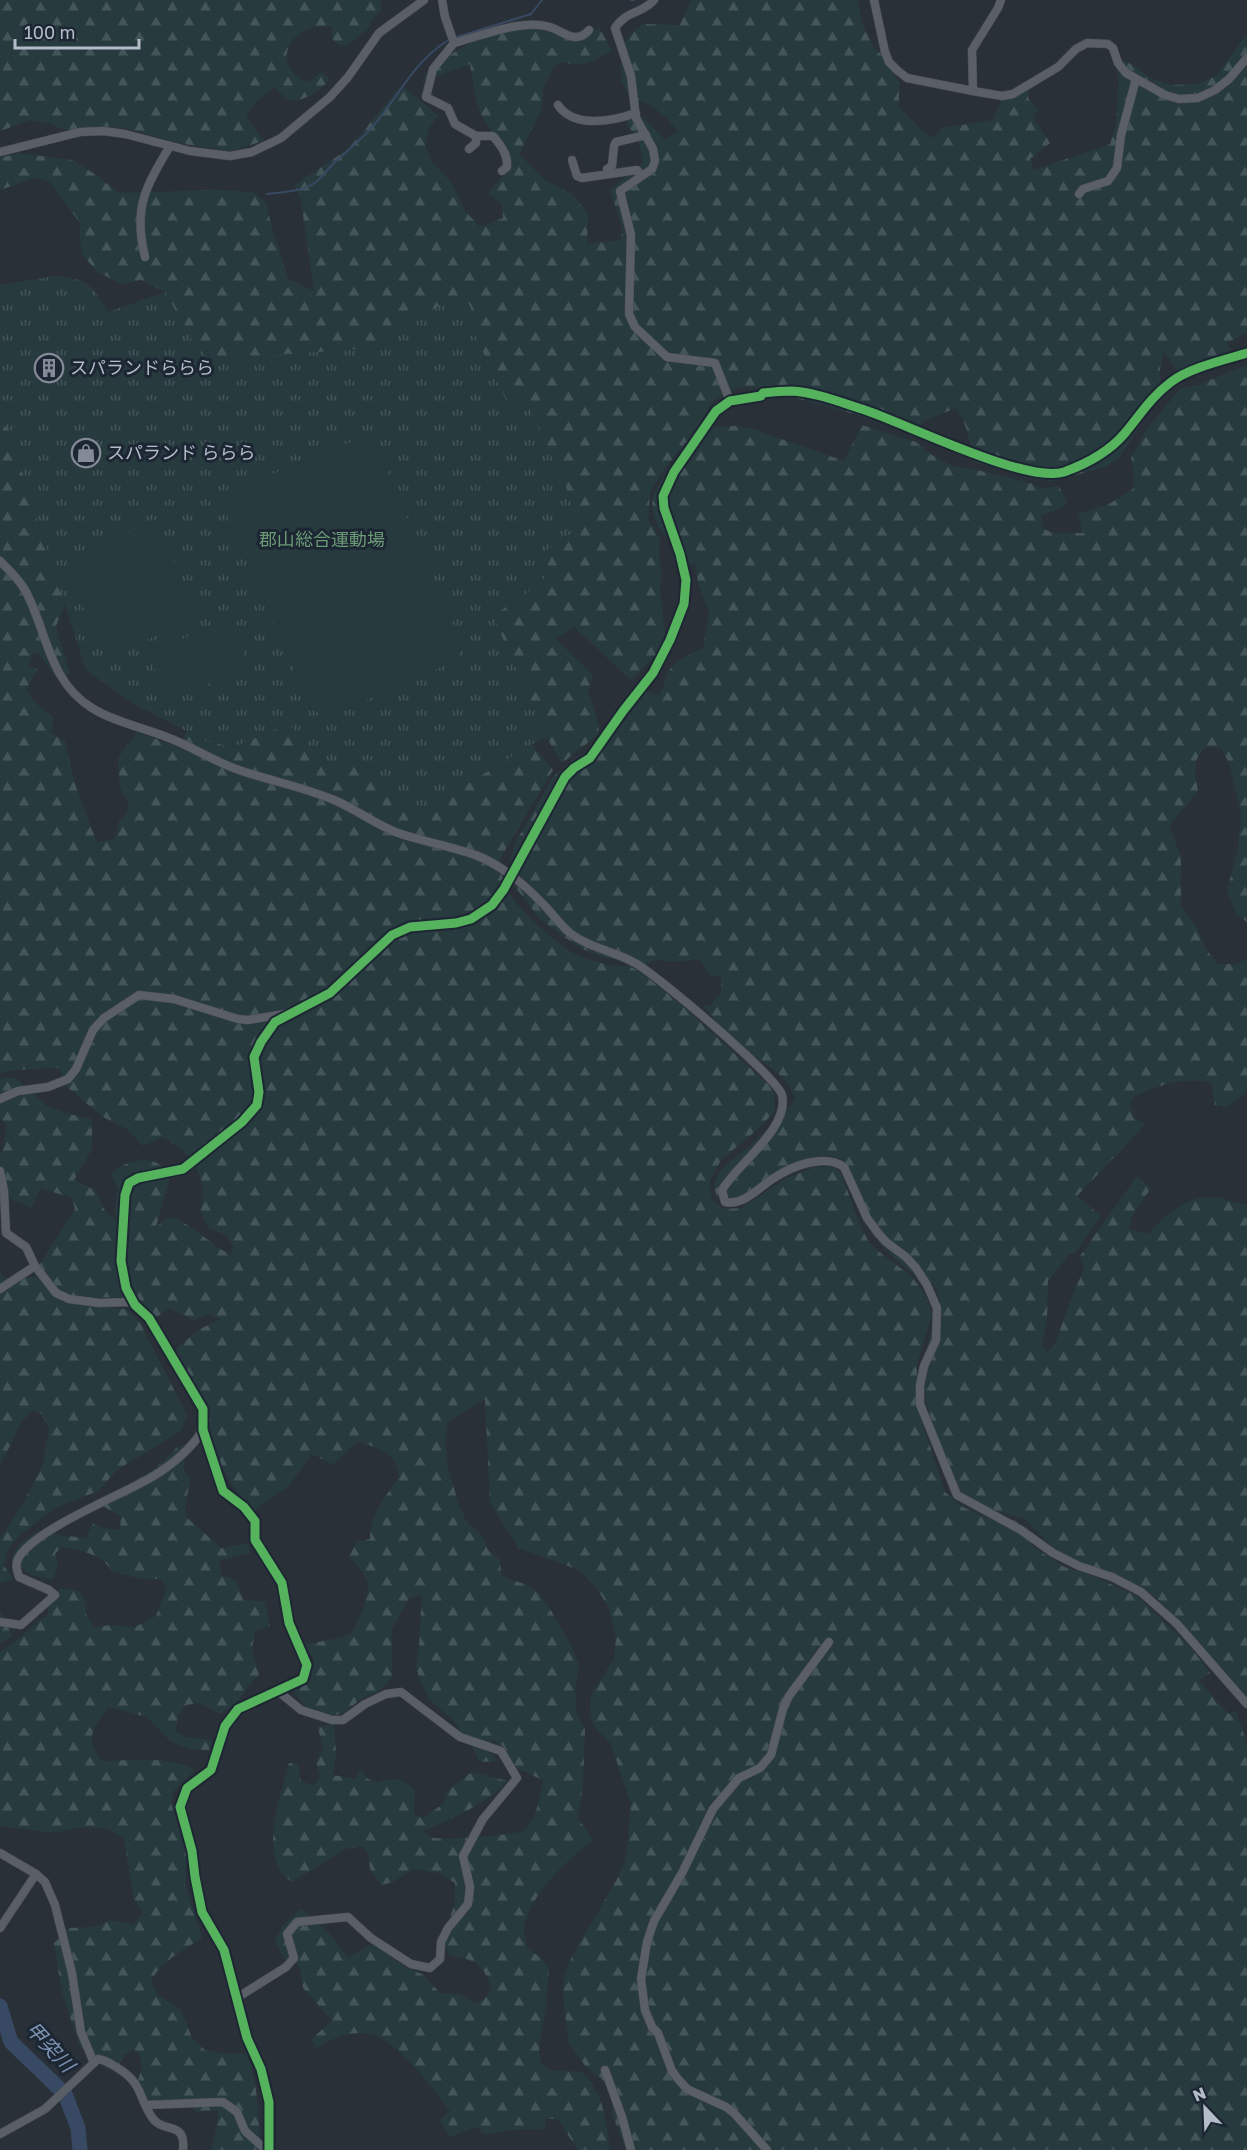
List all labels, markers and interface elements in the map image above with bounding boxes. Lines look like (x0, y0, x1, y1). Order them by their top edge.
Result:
scale bar (15, 12, 140, 50)
text: 100 m (24, 21, 75, 43)
building icon: スパランドららら (33, 352, 65, 384)
place label: スパランドららら (70, 356, 214, 378)
shop icon: スパランド ららら (70, 437, 102, 469)
place label: スパランド ららら (107, 441, 256, 463)
park label: 郡山総合運動場 (259, 528, 385, 550)
water label: 甲突川 (21, 2016, 81, 2078)
north arrow (1175, 2078, 1235, 2138)
text: N (1190, 2083, 1209, 2106)

